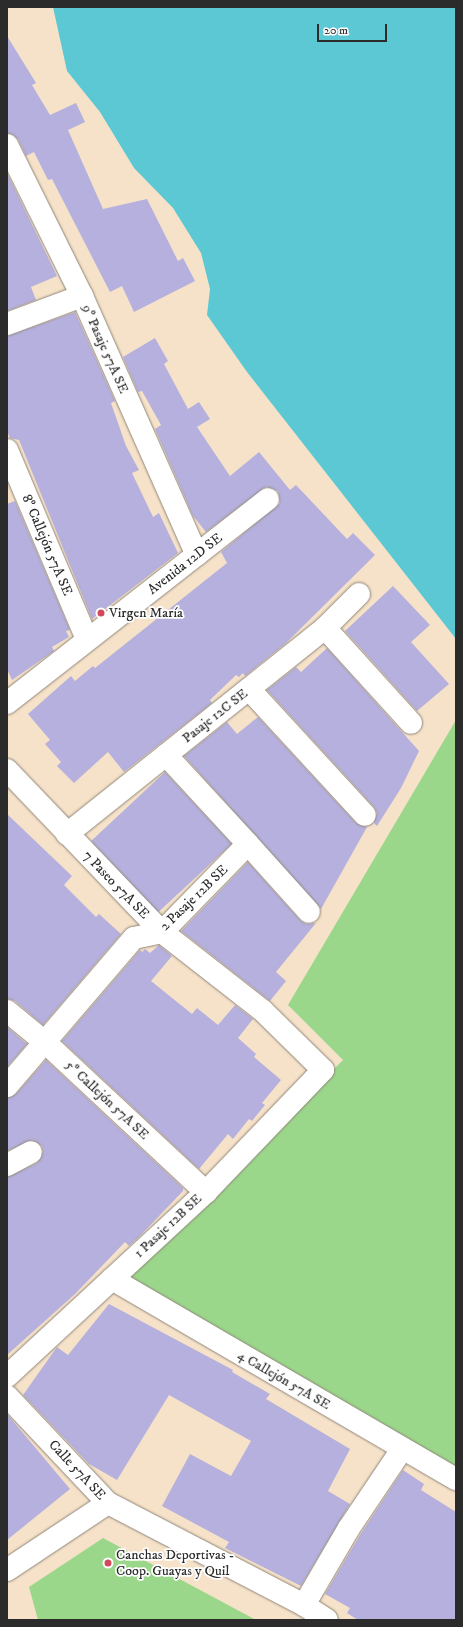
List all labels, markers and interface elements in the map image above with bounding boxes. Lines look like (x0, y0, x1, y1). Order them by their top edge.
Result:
scale bar (319, 16, 389, 42)
text: 20 m (324, 23, 348, 38)
street label: 9º Pasaje 57A SE (78, 302, 132, 396)
street label: 8º Callejón 57A SE (18, 492, 76, 598)
street label: Avenida 12D SE (144, 530, 226, 598)
place label: Virgen María (109, 605, 183, 621)
marker: Virgen María (96, 608, 106, 618)
street label: Pasaje 12C SE (179, 685, 251, 747)
street label: 7 Paseo 57A SE (79, 847, 153, 923)
street label: 2 Pasaje 12B SE (157, 861, 231, 935)
street label: 5º Callejón 57A SE (62, 1057, 152, 1143)
street label: 1 Pasaje 12B SE (131, 1190, 205, 1262)
street label: 4 Callejón 57A SE (235, 1347, 333, 1413)
street label: Calle 57A SE (45, 1437, 109, 1503)
place label: Canchas Deportivas - Coop. Guayas y Quil (116, 1547, 234, 1580)
marker: Canchas Deportivas - Coop. Guayas y Quil (103, 1558, 113, 1568)

